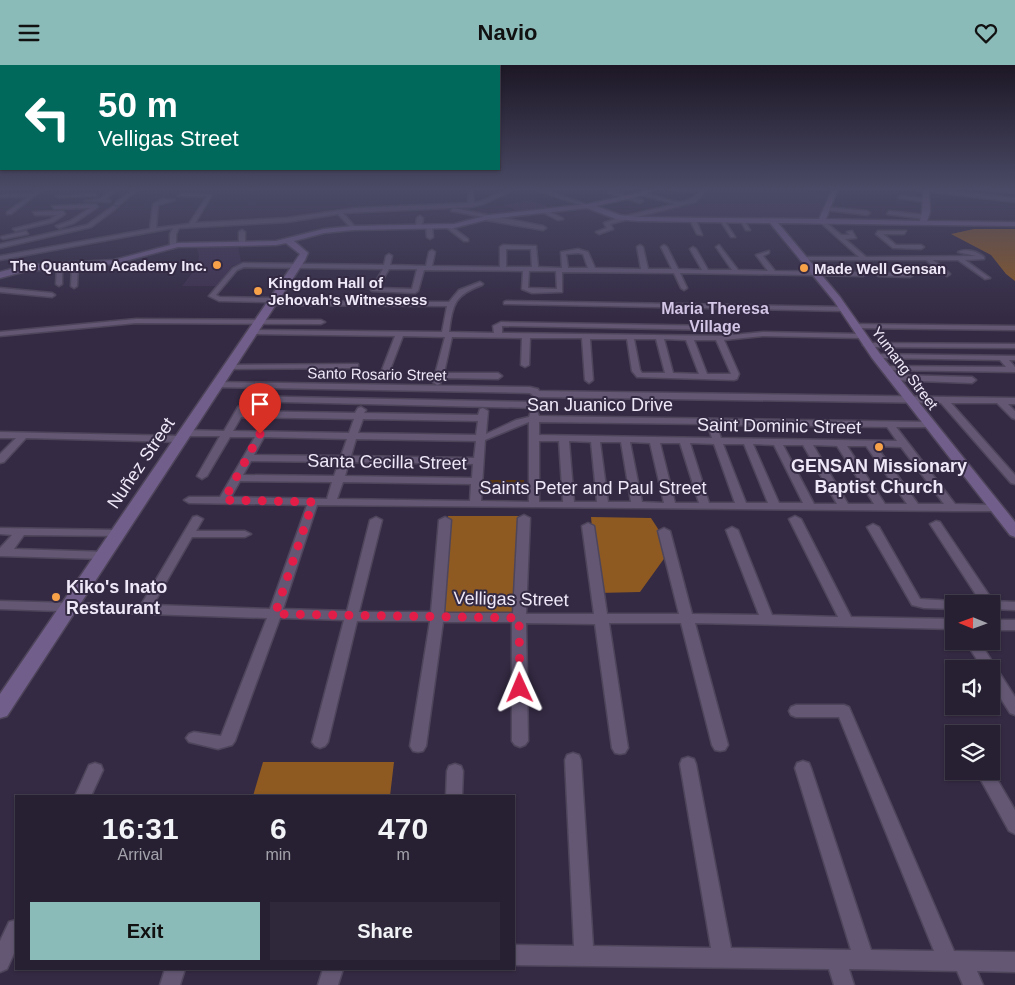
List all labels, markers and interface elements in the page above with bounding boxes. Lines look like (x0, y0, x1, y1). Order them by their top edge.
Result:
icon: menu (15, 19, 43, 47)
icon: heart (972, 19, 1000, 47)
text: Navio (478, 20, 537, 45)
icon: left (15, 85, 80, 150)
text: 50 m (98, 85, 178, 124)
text: Velligas Street (98, 126, 239, 151)
place label: The Quantum Academy Inc. (10, 257, 207, 274)
marker: The Quantum Academy Inc. (211, 259, 223, 271)
place label: Made Well Gensan (814, 260, 946, 277)
marker: Made Well Gensan (798, 262, 810, 274)
place label: Kingdom Hall of Jehovah's Witnessess (268, 274, 427, 308)
marker: Kingdom Hall of Jehovah's Witnessess (252, 285, 264, 297)
district label: Maria Theresa Village (661, 300, 769, 335)
street label: Yumang Street (868, 323, 942, 413)
street label: Santo Rosario Street (307, 364, 448, 384)
pin (239, 383, 281, 434)
icon: arrive (246, 390, 274, 418)
street label: San Juanico Drive (527, 395, 673, 415)
street label: Nuñez Street (103, 414, 179, 512)
street label: Saint Dominic Street (697, 415, 861, 437)
marker: GENSAN Missionary Baptist Church (873, 441, 885, 453)
street label: Santa Cecilla Street (307, 451, 467, 473)
place label: GENSAN Missionary Baptist Church (791, 456, 967, 497)
street label: Saints Peter and Paul Street (479, 478, 707, 498)
place label: Kiko's Inato Restaurant (66, 577, 167, 618)
street label: Velligas Street (453, 588, 569, 610)
marker: Kiko's Inato Restaurant (50, 591, 62, 603)
north arrow (945, 595, 1000, 650)
map controls (945, 595, 1000, 780)
button: sound (945, 660, 1000, 715)
position arrow (493, 661, 545, 713)
button: layers (945, 725, 1000, 780)
text: 16:31 (102, 812, 179, 845)
text: 6 (270, 812, 287, 845)
text: 470 (378, 812, 428, 845)
text: Arrival (118, 846, 163, 863)
text: min (265, 846, 291, 863)
text: m (396, 846, 410, 863)
button: Exit (30, 902, 260, 960)
button: Share (270, 902, 500, 960)

